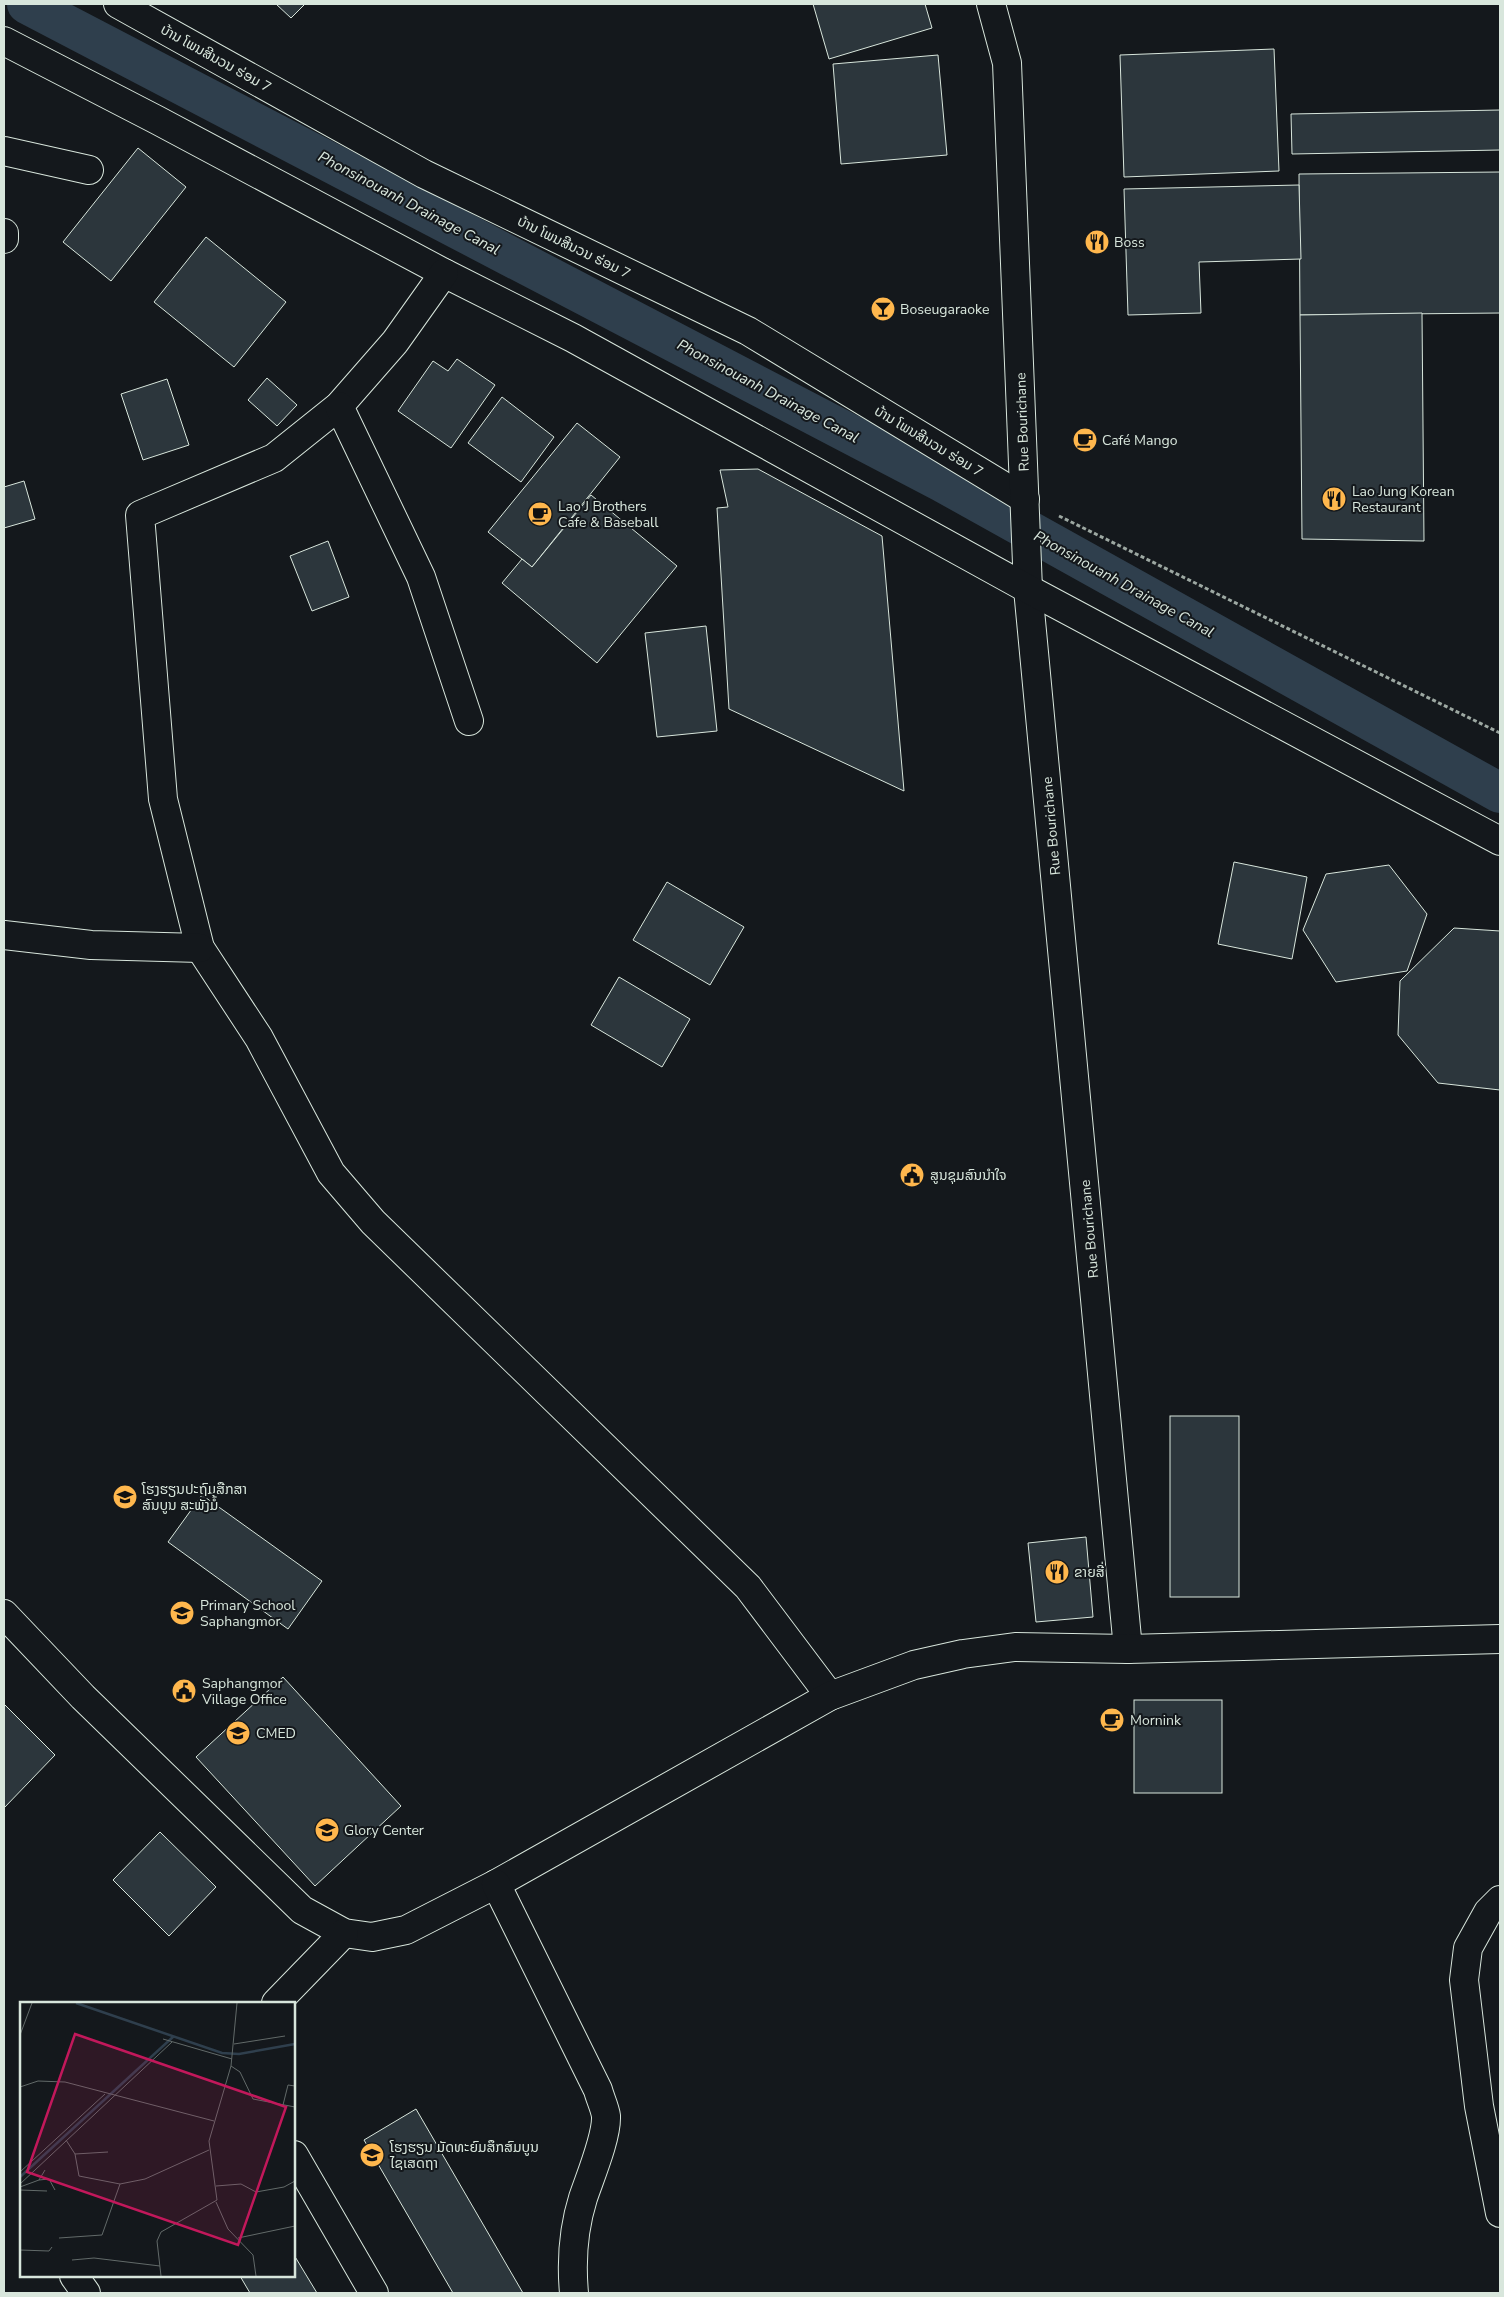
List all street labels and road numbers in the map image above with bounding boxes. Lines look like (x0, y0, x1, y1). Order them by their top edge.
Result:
street label: ບ້ານ ໂພນສີນວນ ຮ່ອມ 7 (157, 20, 275, 97)
street label: ບ້ານ ໂພນສີນວນ ຮ່ອມ 7 (514, 212, 634, 283)
street label: Rue Bourichane (1011, 372, 1034, 472)
street label: ບ້ານ ໂພນສີນວນ ຮ່ອມ 7 (871, 401, 987, 481)
street label: Rue Bourichane (1038, 776, 1065, 876)
street label: Rue Bourichane (1076, 1179, 1103, 1279)

